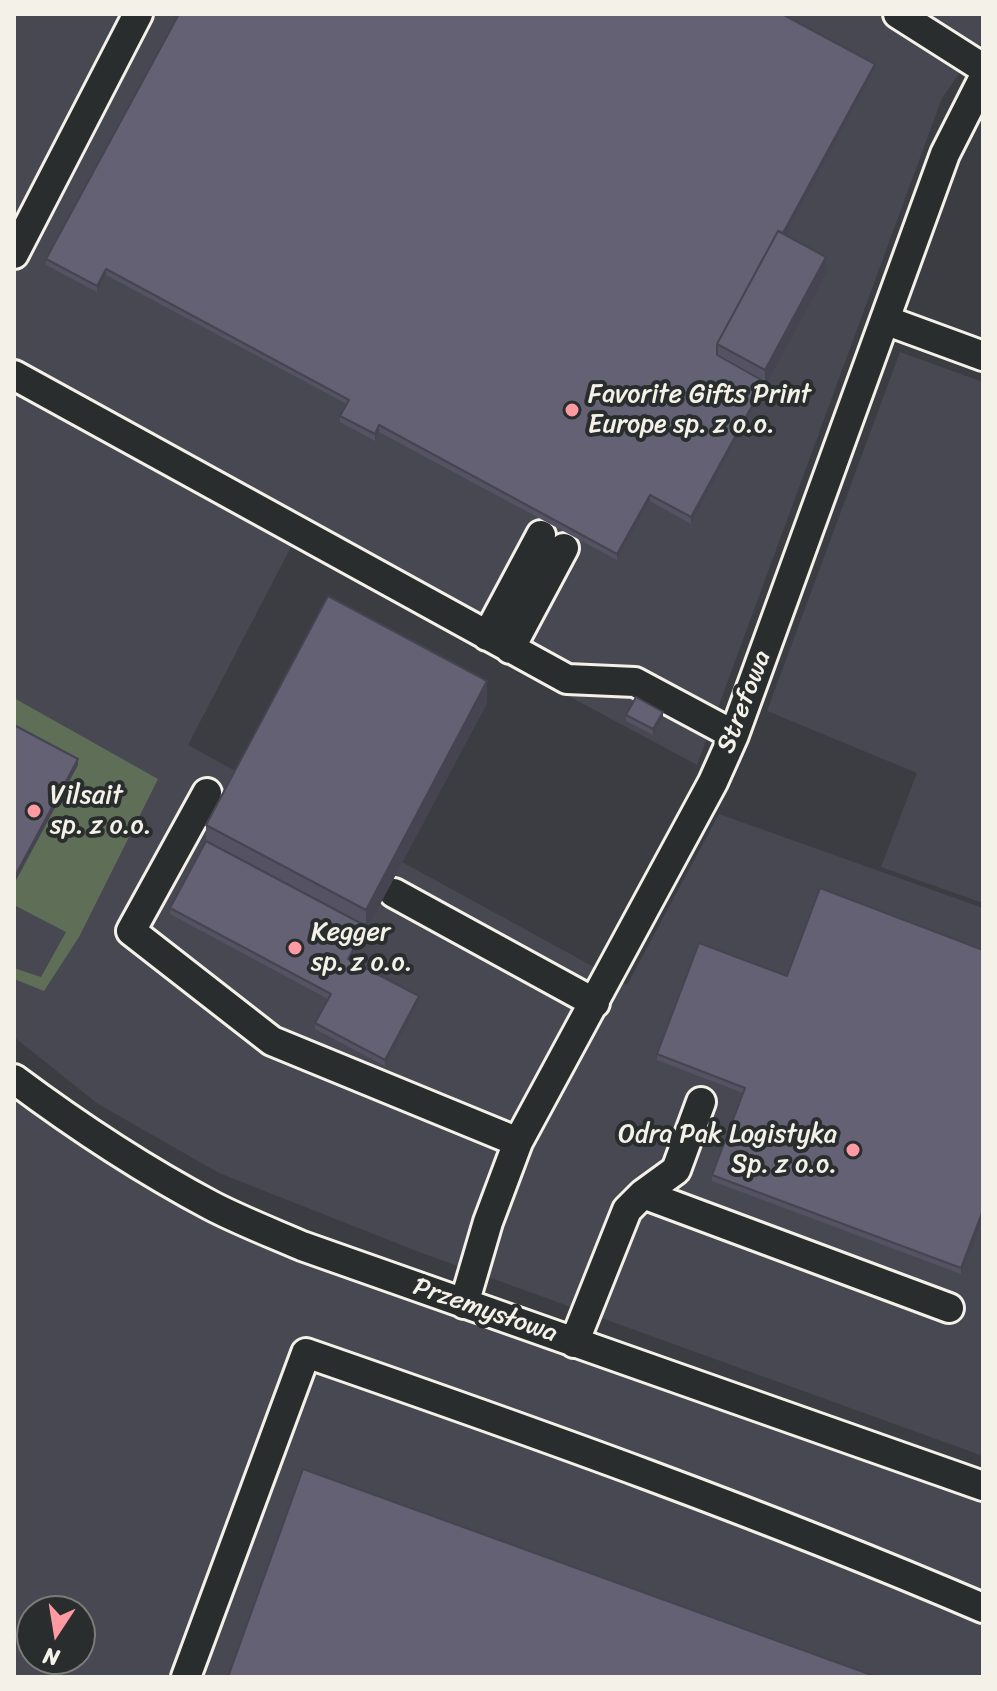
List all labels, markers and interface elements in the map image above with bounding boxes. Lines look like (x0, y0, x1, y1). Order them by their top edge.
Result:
place label: Favorite Gifts Print Europe sp. z o.o. (588, 379, 811, 440)
marker: Favorite Gifts Print Europe sp. z o.o. (563, 401, 581, 419)
street label: Strefowa (711, 646, 779, 758)
place label: Vilsait sp. z o.o. (50, 780, 152, 842)
marker: Vilsait sp. z o.o. (25, 802, 43, 820)
place label: Kegger sp. z o.o. (311, 917, 413, 978)
marker: Kegger sp. z o.o. (286, 939, 304, 957)
place label: Odra Pak Logistyka Sp. z o.o. (618, 1119, 837, 1180)
marker: Odra Pak Logistyka Sp. z o.o. (844, 1141, 862, 1159)
street label: Przemysłowa (409, 1272, 561, 1350)
north arrow (16, 1595, 96, 1675)
text: N (40, 1636, 63, 1678)

